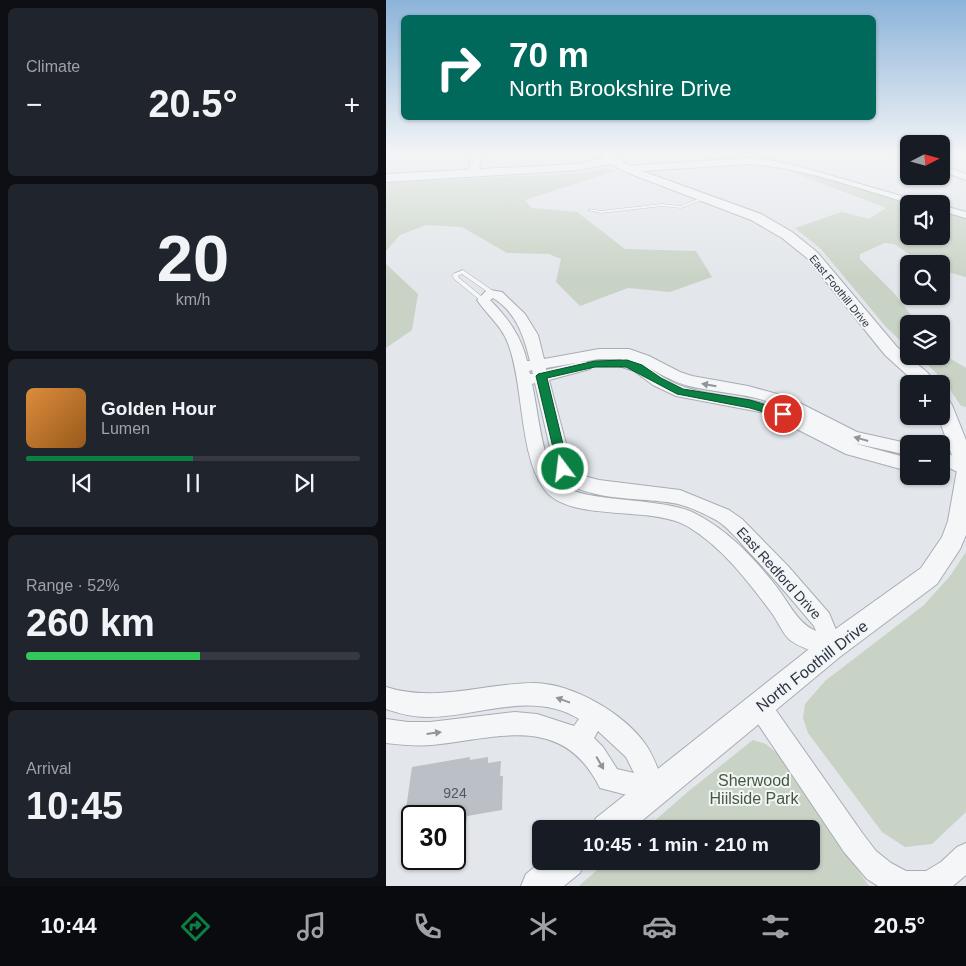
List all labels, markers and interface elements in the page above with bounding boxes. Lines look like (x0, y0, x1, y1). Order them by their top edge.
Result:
icon: right (426, 35, 491, 100)
text: 70 m (509, 35, 589, 74)
text: Climate (26, 58, 80, 75)
text: North Brookshire Drive (509, 76, 732, 101)
text: 20.5° (148, 83, 238, 125)
text: − (26, 89, 42, 120)
text: + (344, 89, 360, 120)
north arrow (900, 135, 950, 185)
map controls (900, 135, 950, 485)
button: sound (900, 195, 950, 245)
text: 20 (157, 222, 229, 295)
street label: East Foothill Drive (807, 253, 873, 329)
button: search (900, 255, 950, 305)
text: km/h (176, 291, 210, 308)
button: layers (900, 315, 950, 365)
button: + (900, 375, 950, 425)
one-way arrow (701, 381, 717, 389)
pin (762, 393, 804, 435)
text: Golden Hour (101, 398, 216, 419)
icon: arrive (769, 400, 797, 428)
text: Lumen (101, 420, 150, 437)
one-way arrow (853, 434, 868, 442)
button: − (900, 435, 950, 485)
position arrow (536, 442, 588, 494)
icon: previous (68, 469, 96, 497)
icon: pause (179, 469, 207, 497)
icon: next (290, 469, 318, 497)
street label: East Redford Drive (733, 524, 825, 622)
text: Range · 52% (26, 577, 119, 594)
text: 260 km (26, 602, 155, 644)
street label: North Foothill Drive (753, 617, 871, 715)
one-way arrow (555, 696, 570, 704)
one-way arrow (427, 729, 443, 737)
one-way arrow (596, 756, 605, 769)
text: Arrival (26, 760, 71, 777)
park label: Sherwood Hiilside Park (710, 772, 799, 807)
text: 10:45 (26, 785, 123, 827)
house number: 924 (443, 785, 467, 801)
speed limit sign: 30 (401, 805, 466, 870)
text: 10:45 · 1 min · 210 m (583, 834, 769, 855)
icon: directions (178, 909, 213, 944)
icon: music (294, 909, 329, 944)
icon: phone (410, 909, 445, 944)
icon: climate (526, 909, 561, 944)
icon: car (642, 909, 677, 944)
icon: filters (758, 909, 793, 944)
text: 10:44 (41, 913, 97, 938)
text: 20.5° (874, 913, 925, 938)

